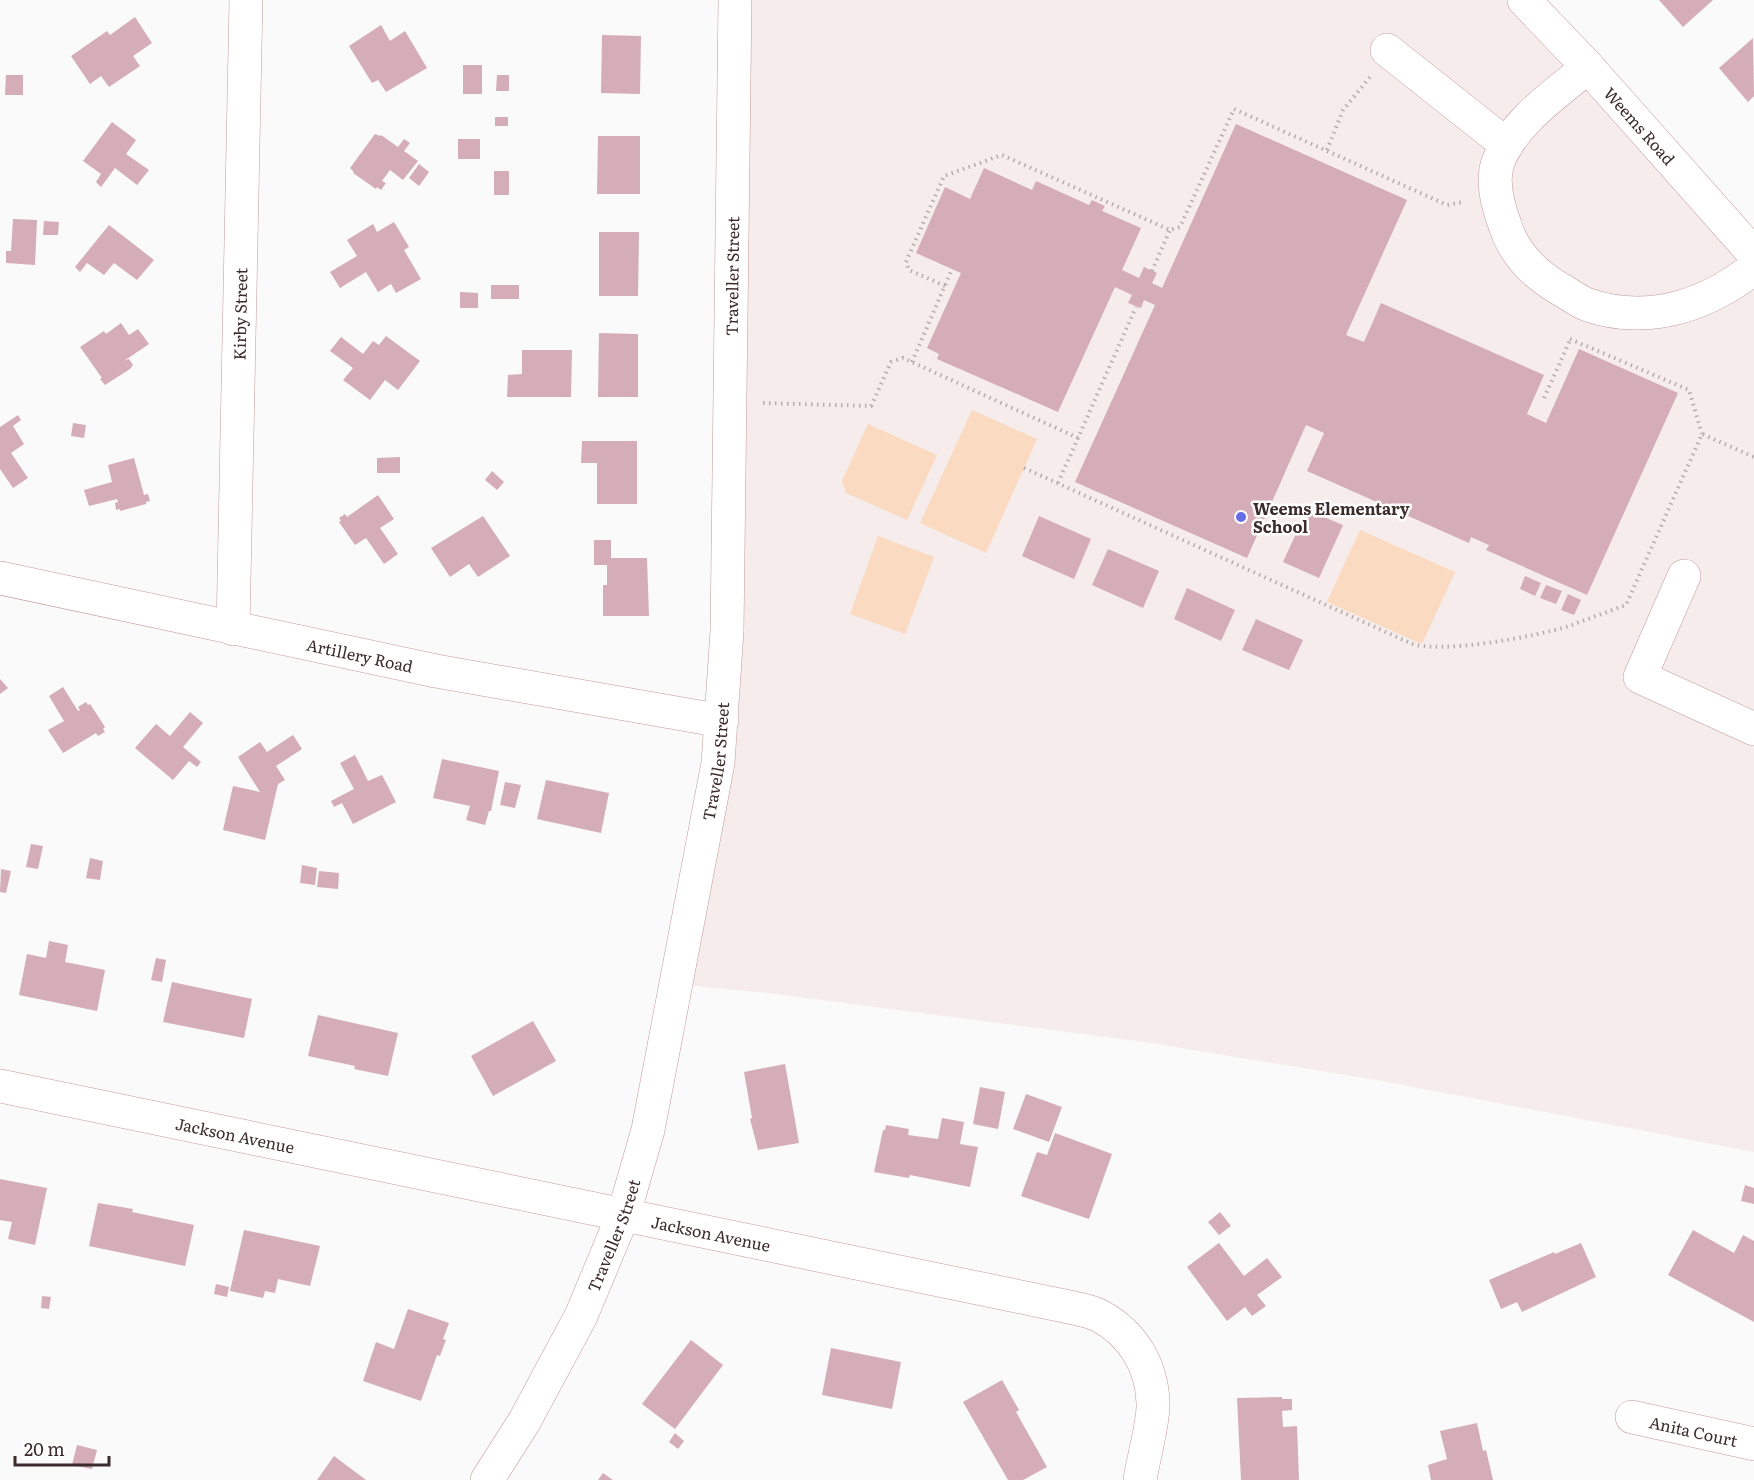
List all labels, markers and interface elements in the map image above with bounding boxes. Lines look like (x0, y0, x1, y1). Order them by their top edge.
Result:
street label: Weems Road (1599, 81, 1681, 170)
street label: Traveller Street (719, 216, 744, 336)
street label: Kirby Street (227, 267, 252, 361)
place label: Weems Elementary School (1253, 496, 1410, 538)
marker: Weems Elementary School (1234, 510, 1248, 524)
street label: Artillery Road (304, 632, 416, 678)
street label: Traveller Street (695, 701, 734, 823)
street label: Jackson Avenue (173, 1111, 297, 1159)
street label: Traveller Street (580, 1176, 645, 1296)
street label: Jackson Avenue (649, 1209, 773, 1257)
street label: Anita Court (1647, 1409, 1740, 1452)
scale bar (15, 1429, 110, 1467)
text: 20 m (24, 1435, 65, 1462)

